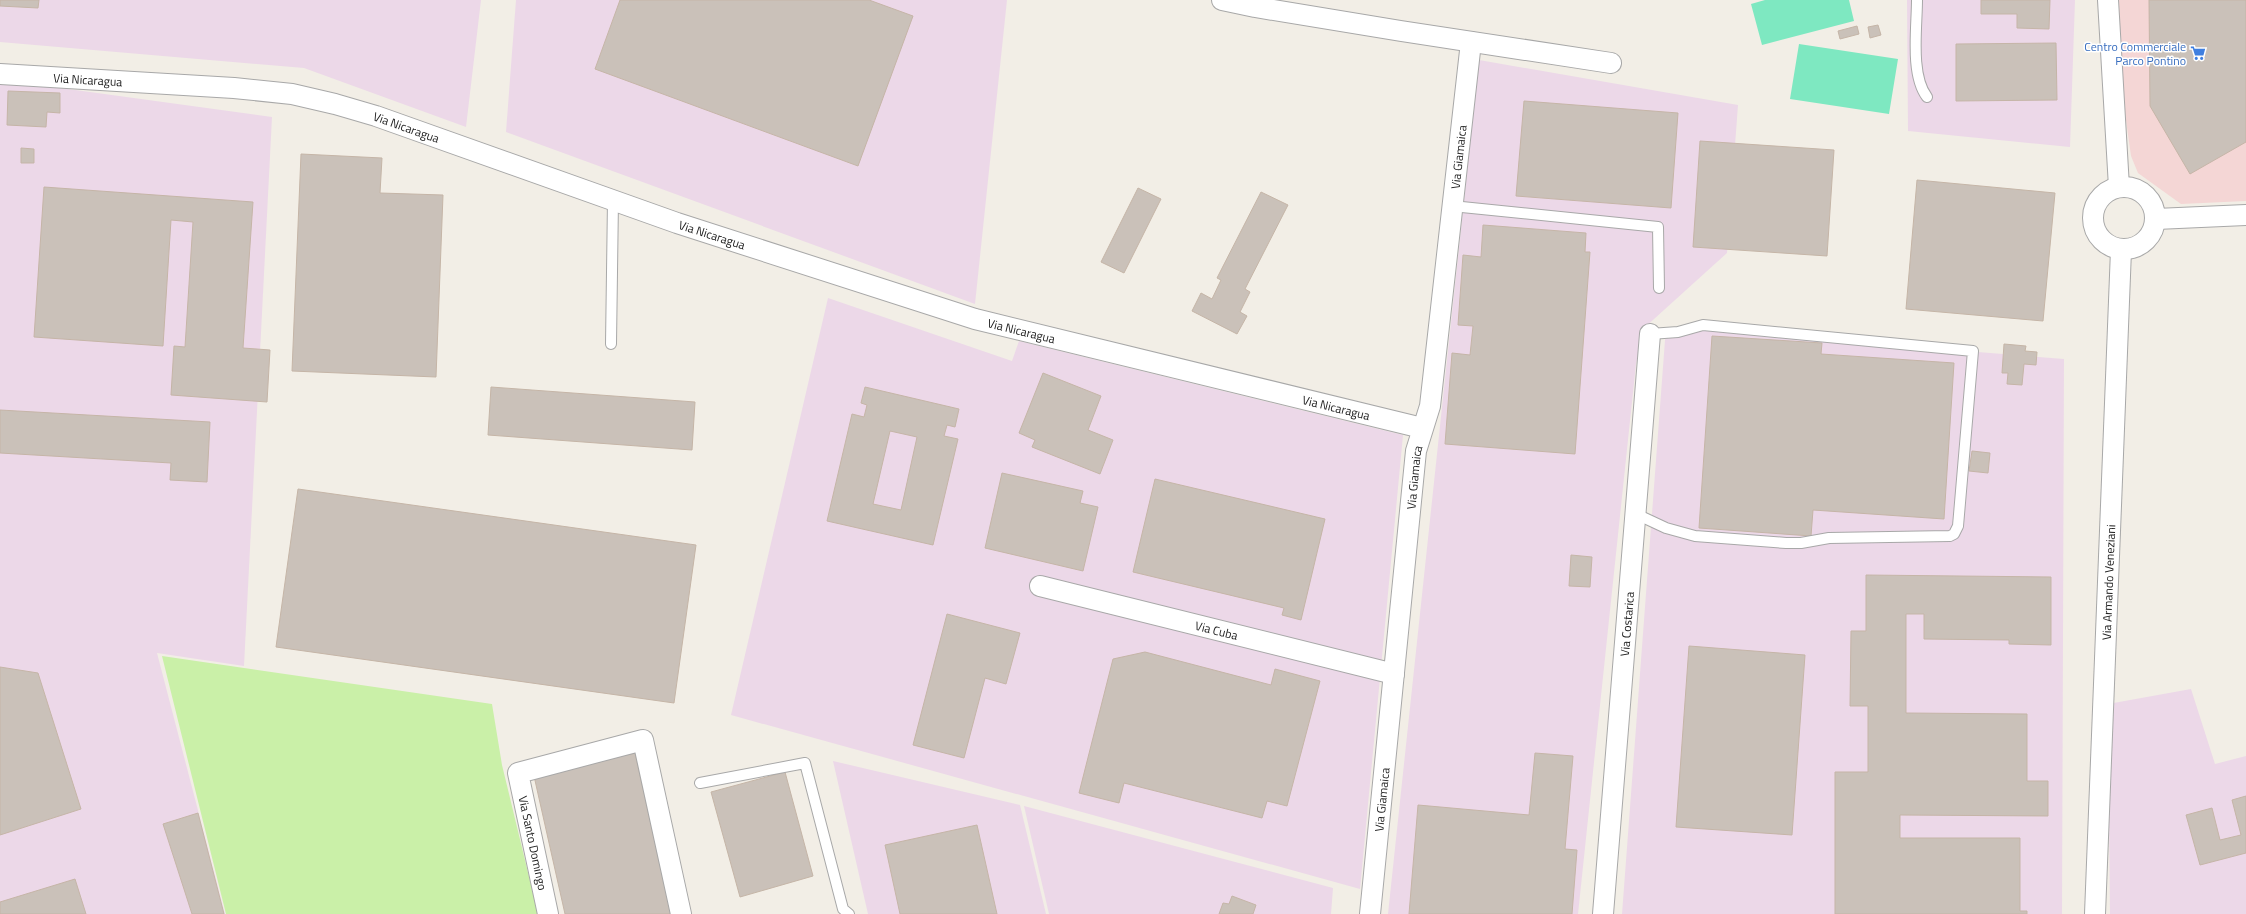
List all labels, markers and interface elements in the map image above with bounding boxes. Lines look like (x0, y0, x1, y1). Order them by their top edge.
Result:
place label: Centro Commerciale Parco Pontino (2084, 37, 2186, 70)
supermarket icon: Centro Commerciale Parco Pontino (2189, 44, 2207, 62)
street label: Via Nicaragua (53, 68, 123, 91)
street label: Via Nicaragua (371, 106, 442, 147)
street label: Via Giamaica (1445, 124, 1471, 190)
street label: Via Nicaragua (676, 215, 748, 254)
street label: Via Nicaragua (986, 313, 1057, 348)
street label: Via Nicaragua (1301, 390, 1372, 425)
street label: Via Giamaica (1401, 443, 1427, 510)
street label: Via Armando Veneziani (2096, 524, 2120, 641)
street label: Via Costarica (1614, 591, 1639, 657)
street label: Via Cuba (1193, 615, 1240, 644)
street label: Via Giamaica (1369, 767, 1394, 832)
street label: Via Santo Domingo (514, 794, 552, 892)

